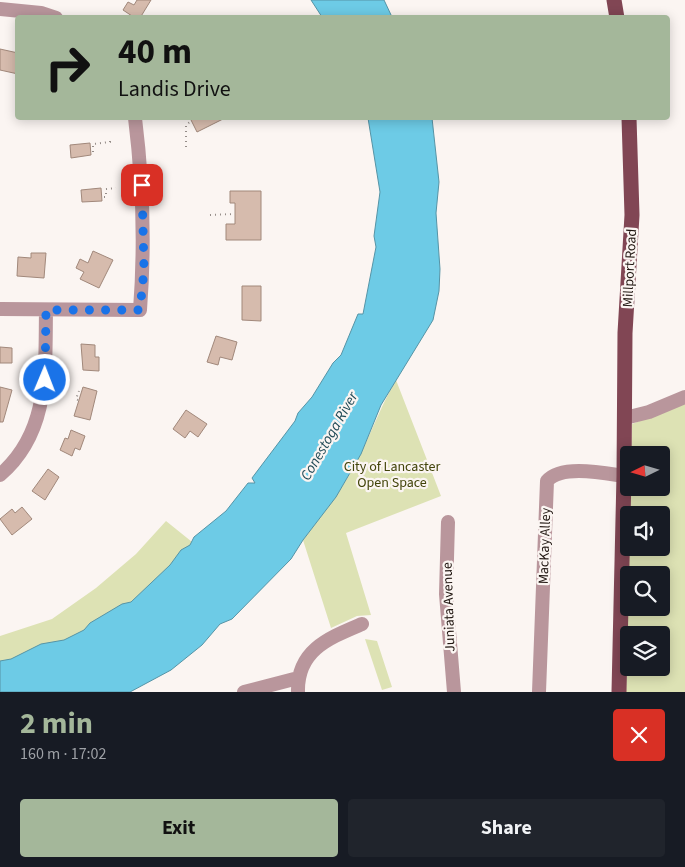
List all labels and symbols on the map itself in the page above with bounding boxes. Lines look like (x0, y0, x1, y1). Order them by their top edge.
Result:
pin (121, 164, 163, 206)
street label: Millport Road (618, 228, 642, 308)
position arrow (18, 353, 70, 405)
water label: Conestoga River (296, 387, 364, 485)
north arrow (620, 446, 670, 496)
park label: City of Lancaster Open Space (344, 457, 440, 493)
street label: MacKay Alley (534, 507, 556, 585)
street label: Juniata Avenue (437, 562, 461, 652)

